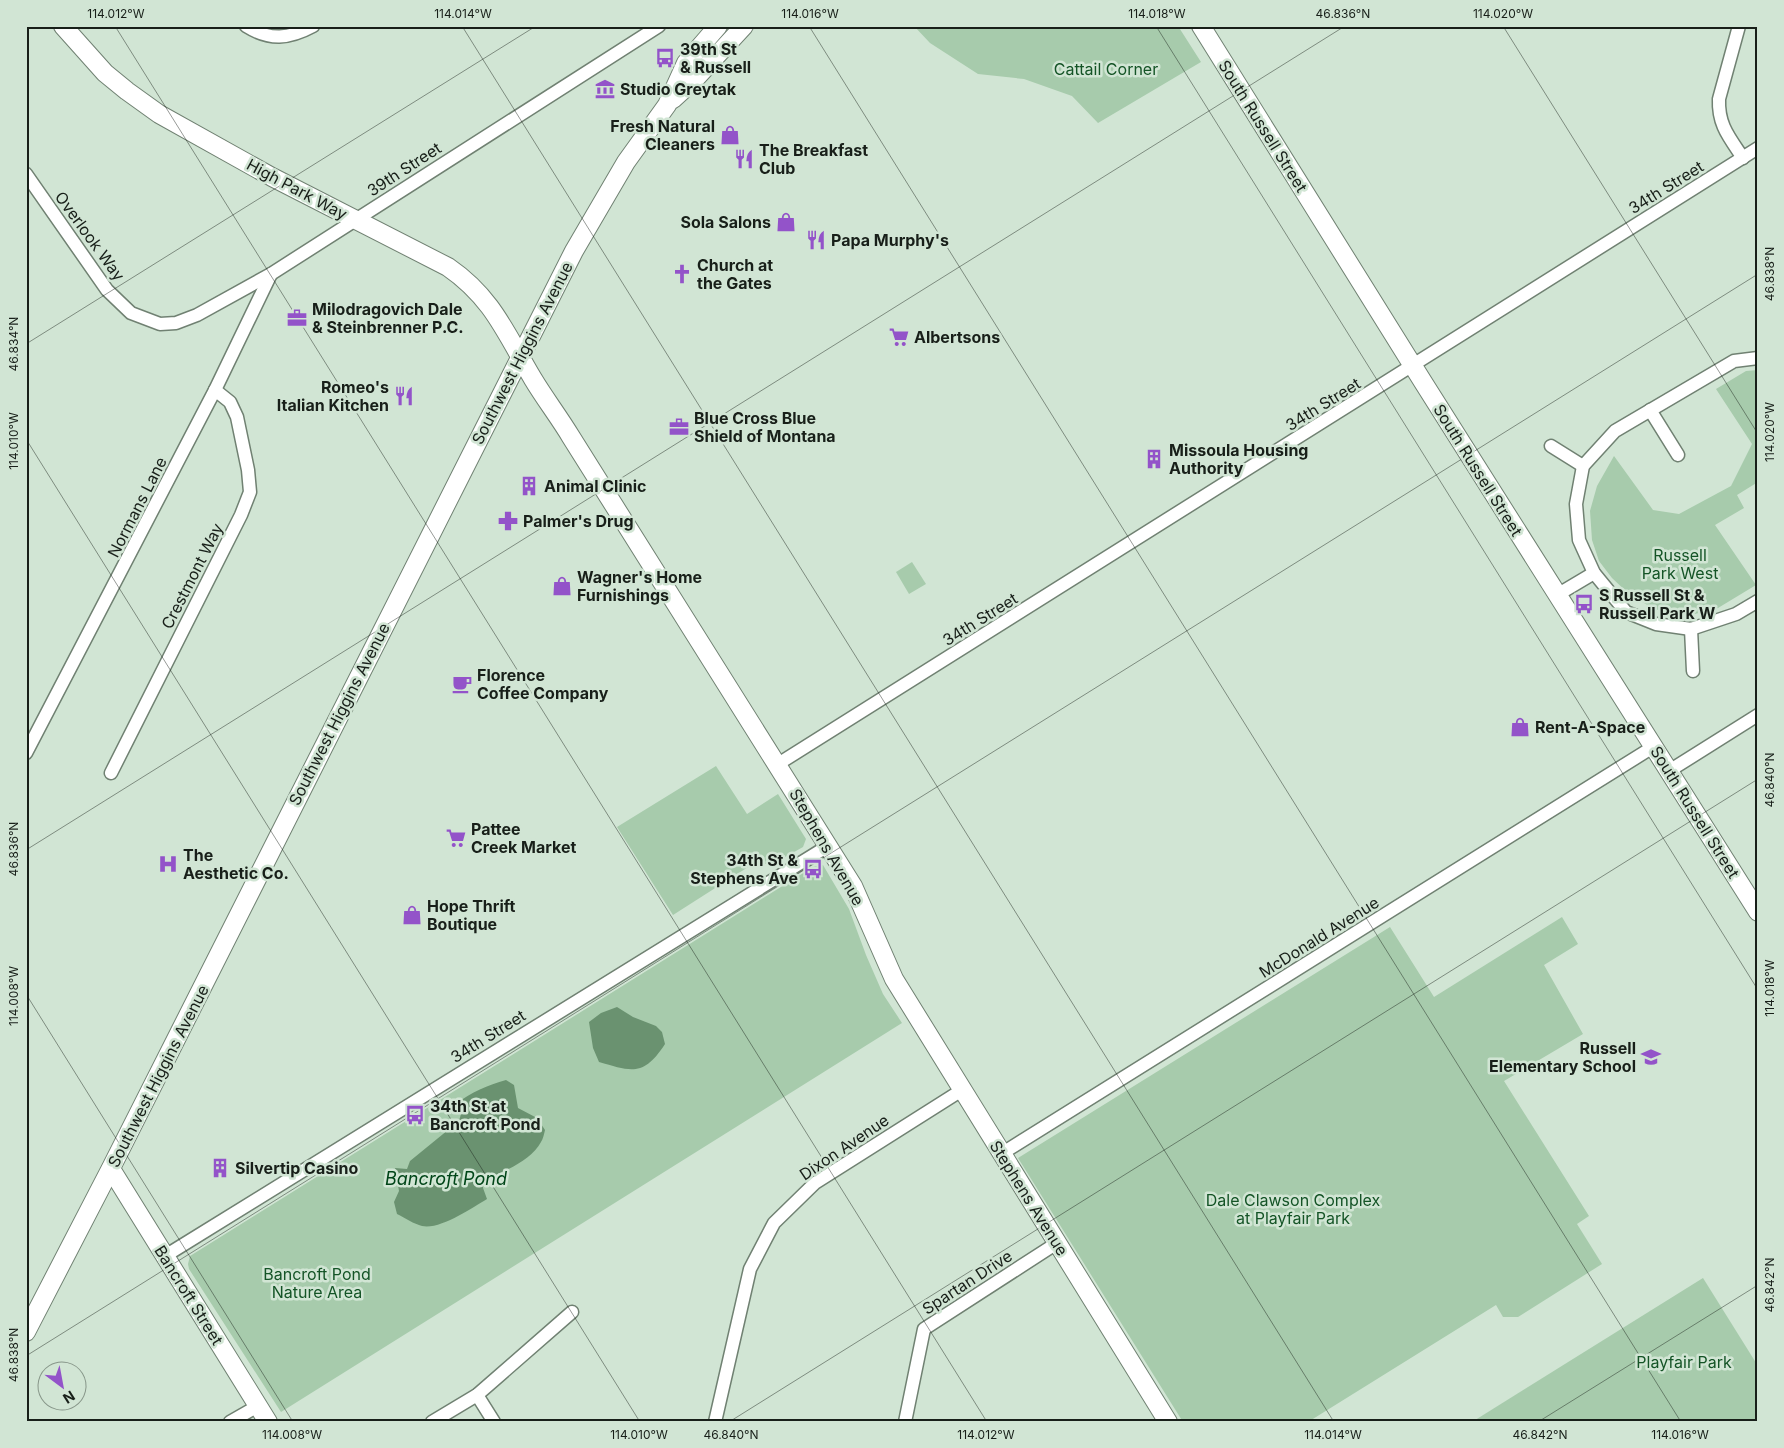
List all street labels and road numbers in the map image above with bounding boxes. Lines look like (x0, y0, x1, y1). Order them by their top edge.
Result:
street label: South Russell Street (1214, 56, 1312, 196)
street label: 39th Street (363, 138, 445, 200)
street label: High Park Way (243, 154, 351, 224)
street label: 34th Street (1625, 156, 1707, 218)
street label: Overlook Way (51, 187, 129, 285)
street label: Southwest Higgins Avenue (467, 258, 577, 448)
street label: 34th Street (1282, 373, 1364, 435)
street label: South Russell Street (1429, 400, 1527, 540)
street label: Normans Lane (103, 453, 171, 561)
street label: Crestmont Way (157, 520, 227, 632)
street label: 34th Street (939, 588, 1021, 650)
street label: Southwest Higgins Avenue (284, 619, 394, 809)
street label: South Russell Street (1646, 742, 1744, 882)
street label: Stephens Avenue (785, 785, 869, 909)
street label: McDonald Avenue (1255, 892, 1383, 982)
street label: Southwest Higgins Avenue (103, 981, 213, 1171)
street label: 34th Street (447, 1005, 529, 1067)
street label: Dixon Avenue (795, 1110, 893, 1184)
street label: Stephens Avenue (986, 1137, 1072, 1259)
street label: Bancroft Street (150, 1242, 228, 1348)
street label: Spartan Drive (918, 1245, 1016, 1319)

